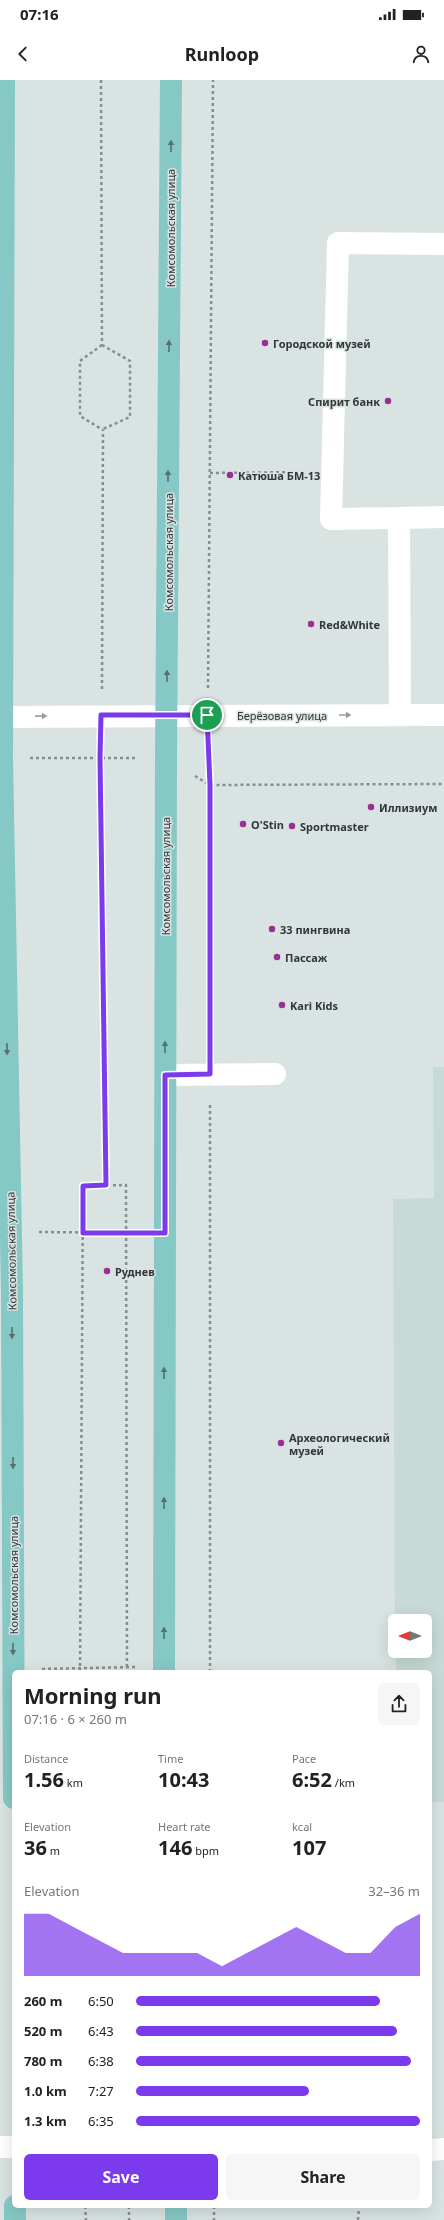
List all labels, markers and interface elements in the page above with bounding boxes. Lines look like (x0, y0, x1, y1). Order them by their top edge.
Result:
text: 07:16 (20, 4, 59, 24)
text: Runloop (185, 42, 259, 66)
icon: back (12, 43, 34, 65)
icon: person (410, 43, 432, 65)
one-way arrow (168, 139, 174, 152)
street label: Комсомольская улица (163, 169, 178, 287)
place label: Городской музей (273, 336, 371, 351)
marker: Городской музей (260, 338, 270, 348)
one-way arrow (166, 339, 172, 352)
place label: Спирит банк (308, 394, 380, 409)
marker: Спирит банк (383, 396, 393, 406)
place label: Катюша БМ-13 (238, 468, 320, 483)
one-way arrow (165, 469, 171, 482)
marker: Катюша БМ-13 (225, 470, 235, 480)
street label: Комсомольская улица (161, 493, 176, 611)
place label: Red&White (319, 617, 381, 632)
marker: Red&White (306, 619, 316, 629)
one-way arrow (164, 669, 170, 682)
pin (190, 698, 224, 732)
icon: arrive (196, 704, 218, 726)
street label: Берёзовая улица (237, 708, 327, 723)
one-way arrow (339, 712, 352, 718)
one-way arrow (35, 713, 48, 719)
place label: Иллизиум (379, 800, 437, 815)
marker: Иллизиум (366, 802, 376, 812)
street label: Комсомольская улица (158, 817, 173, 935)
place label: O'Stin (251, 817, 284, 832)
marker: O'Stin (238, 819, 248, 829)
place label: Sportmaster (300, 819, 369, 834)
marker: Sportmaster (287, 821, 297, 831)
place label: 33 пингвина (280, 922, 350, 937)
marker: 33 пингвина (267, 924, 277, 934)
place label: Пассаж (285, 950, 328, 965)
marker: Пассаж (272, 952, 282, 962)
place label: Kari Kids (290, 998, 339, 1013)
marker: Kari Kids (277, 1000, 287, 1010)
one-way arrow (162, 1040, 168, 1053)
one-way arrow (4, 1043, 10, 1056)
street label: Комсомольская улица (2, 1192, 20, 1310)
place label: Руднев (115, 1264, 155, 1279)
marker: Руднев (102, 1266, 112, 1276)
one-way arrow (9, 1327, 15, 1340)
one-way arrow (161, 1366, 167, 1379)
place label: Археологический музей (289, 1430, 390, 1458)
marker: Археологический музей (276, 1438, 286, 1448)
one-way arrow (10, 1457, 16, 1470)
one-way arrow (161, 1496, 167, 1509)
street label: Комсомольская улица (6, 1516, 21, 1634)
north arrow (388, 1614, 432, 1658)
map controls (388, 1614, 432, 1658)
one-way arrow (161, 1626, 167, 1639)
one-way arrow (10, 1643, 17, 1655)
text: Morning run (24, 1680, 162, 1710)
button: share (378, 1683, 420, 1725)
text: 07:16 · 6 × 260 m (24, 1710, 127, 1728)
text: Distance (24, 1751, 69, 1766)
text: Time (158, 1751, 183, 1766)
text: Pace (292, 1751, 316, 1766)
text: 1.56 (24, 1766, 64, 1793)
text: 10:43 (158, 1766, 209, 1793)
text: 6:52 (292, 1766, 332, 1793)
text: km (64, 1775, 83, 1790)
text: /km (332, 1775, 355, 1790)
text: Elevation (24, 1819, 71, 1834)
text: Heart rate (158, 1819, 211, 1834)
text: kcal (292, 1819, 312, 1834)
text: 36 (24, 1834, 47, 1861)
text: 146 (158, 1834, 192, 1861)
text: 107 (292, 1834, 326, 1861)
text: m (47, 1843, 60, 1858)
text: bpm (192, 1843, 219, 1858)
text: Elevation (24, 1882, 80, 1900)
text: 32–36 m (368, 1882, 420, 1900)
text: 260 m (24, 1992, 62, 2010)
text: 6:50 (88, 1992, 114, 2010)
text: 520 m (24, 2022, 62, 2040)
text: 6:43 (88, 2022, 114, 2040)
text: 780 m (24, 2052, 62, 2070)
text: 6:38 (88, 2052, 114, 2070)
text: 1.0 km (24, 2082, 67, 2100)
text: 7:27 (88, 2082, 114, 2100)
text: 1.3 km (24, 2112, 67, 2130)
text: 6:35 (88, 2112, 114, 2130)
button: Save (24, 2154, 218, 2200)
button: Share (226, 2154, 420, 2200)

